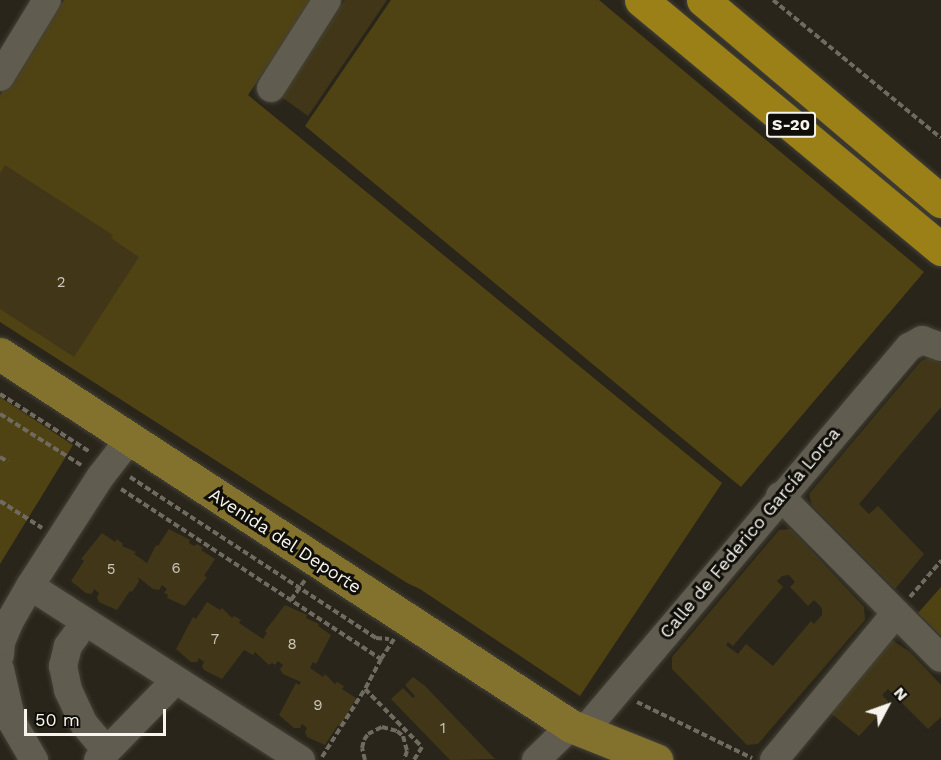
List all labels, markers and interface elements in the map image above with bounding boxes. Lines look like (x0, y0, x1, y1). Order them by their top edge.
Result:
road number: S-20 (766, 112, 816, 138)
house number: 2 (57, 274, 65, 292)
street label: Calle de Federico García Lorca (655, 423, 845, 643)
street label: Avenida del Deporte (204, 483, 366, 599)
house number: 6 (171, 560, 181, 578)
house number: 5 (107, 561, 115, 579)
house number: 7 (211, 631, 219, 649)
house number: 8 (287, 636, 297, 654)
north arrow (857, 676, 917, 736)
text: N (890, 683, 912, 705)
scale bar (27, 697, 170, 735)
house number: 9 (313, 697, 323, 715)
text: 50 m (35, 709, 80, 730)
house number: 1 (440, 720, 446, 738)

